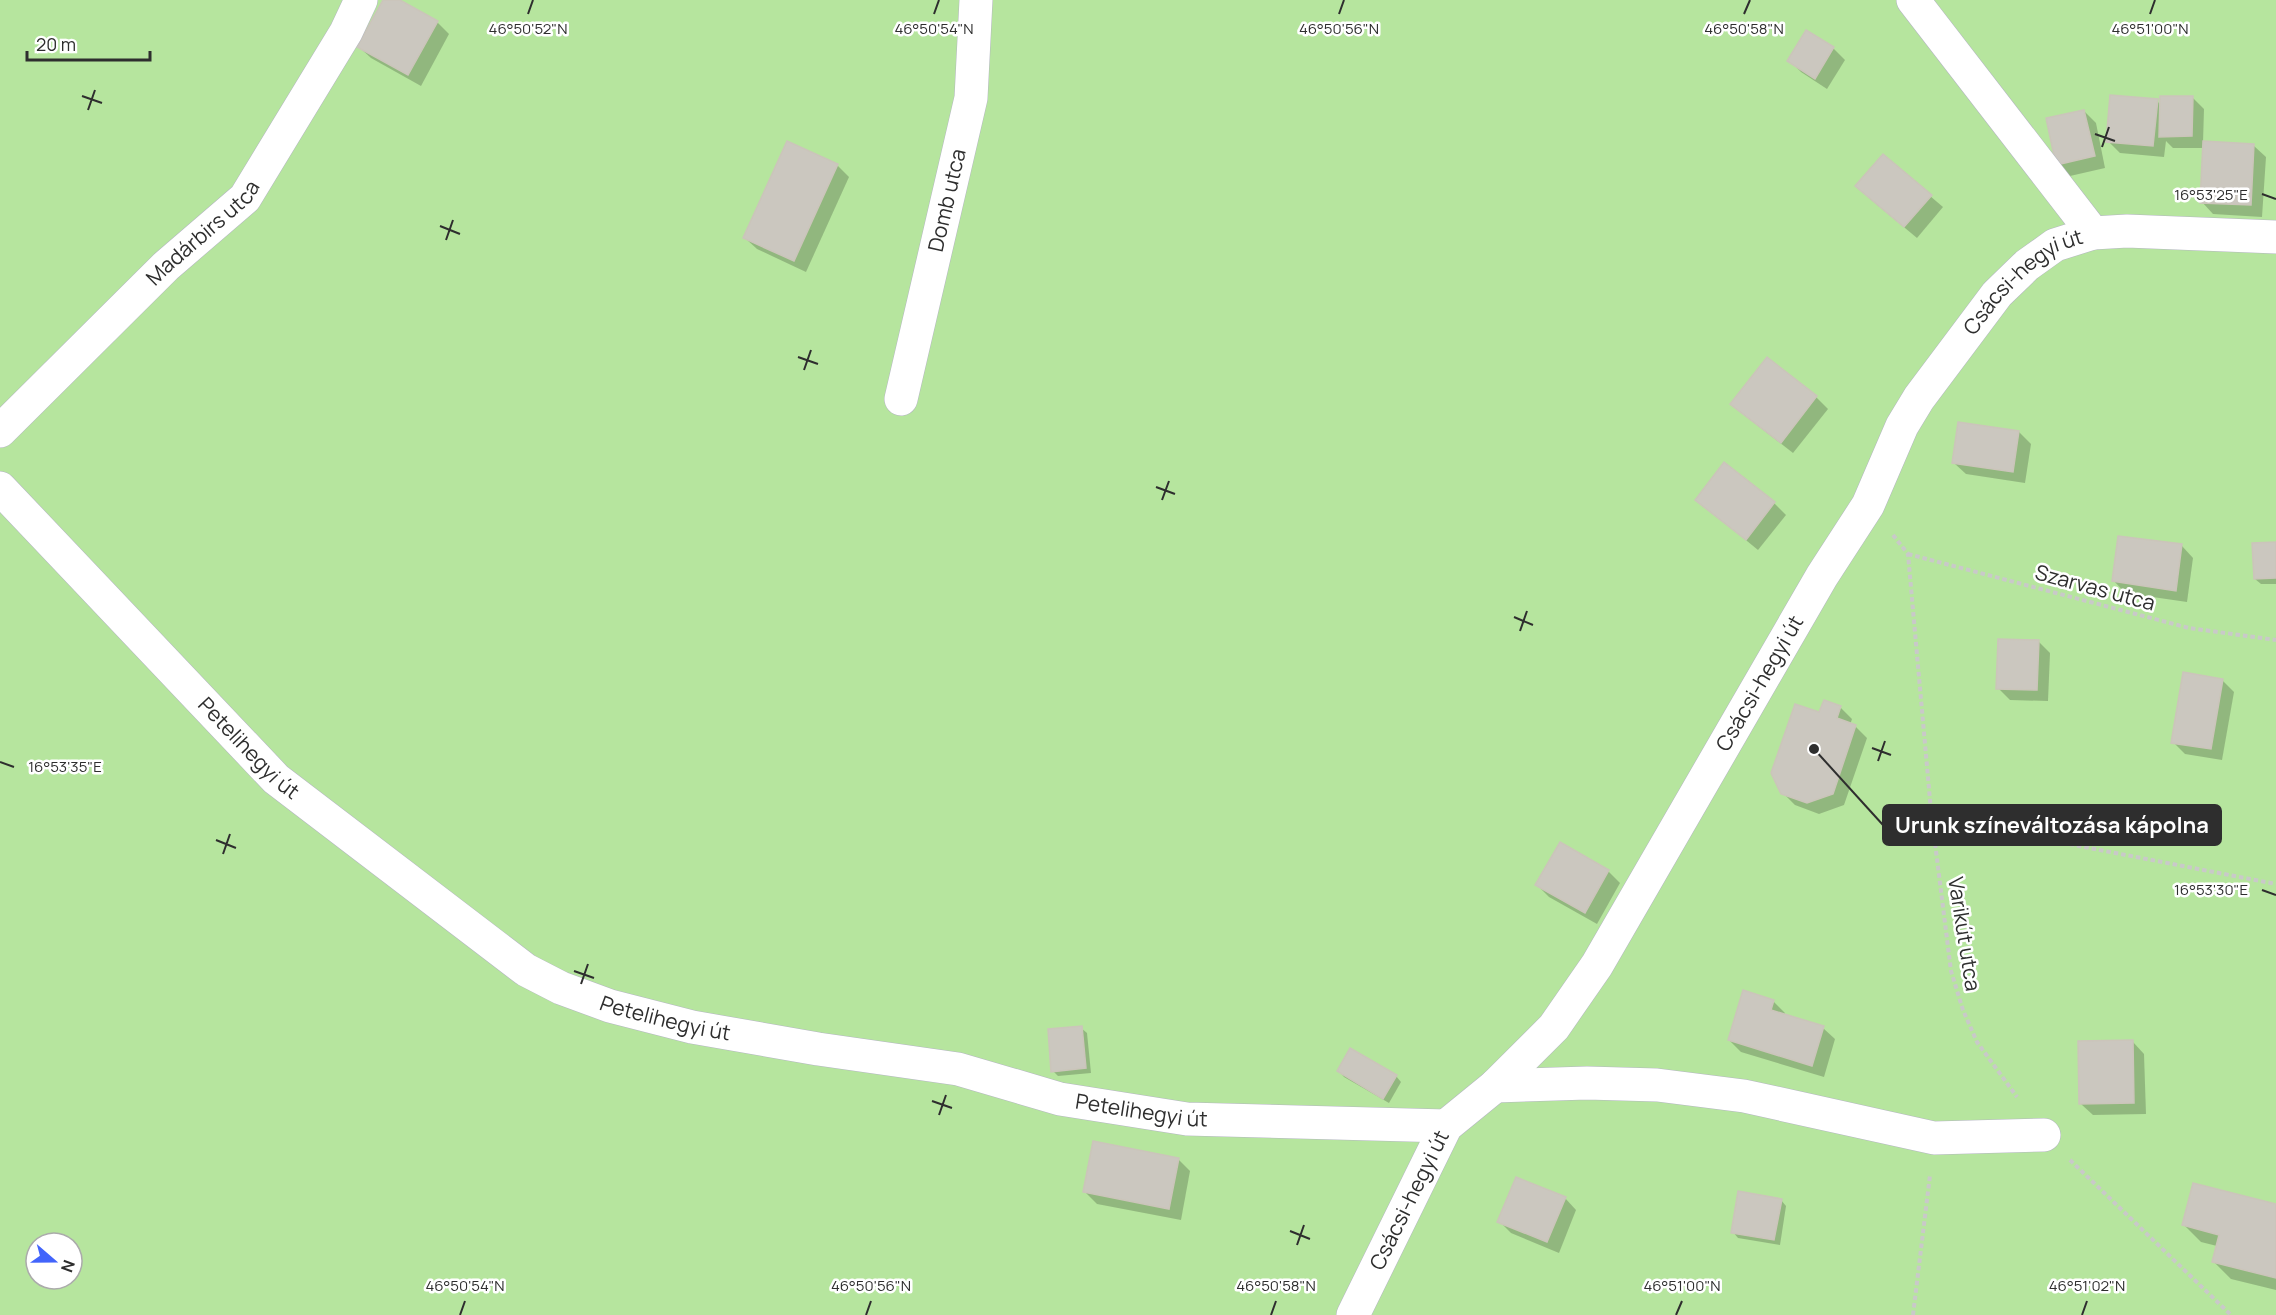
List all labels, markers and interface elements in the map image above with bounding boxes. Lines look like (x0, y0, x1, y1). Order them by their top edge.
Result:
text: 46°50'52"N (489, 18, 567, 39)
text: 46°50'54"N (894, 18, 974, 39)
text: 46°50'56"N (1299, 18, 1379, 39)
text: 46°50'58"N (1704, 18, 1784, 39)
text: 46°51'00"N (2111, 18, 2189, 39)
scale bar (27, 24, 150, 62)
text: 20 m (36, 32, 76, 56)
street label: Domb utca (921, 146, 972, 254)
street label: Madárbirs utca (140, 175, 265, 291)
text: 16°53'25"E (2174, 184, 2248, 205)
street label: Csácsi-hegyi út (1956, 222, 2086, 340)
street label: Szarvas utca (2032, 558, 2158, 617)
street label: Csácsi-hegyi út (1709, 610, 1809, 756)
street label: Petelihegyi út (192, 691, 305, 805)
text: 16°53'35"E (28, 756, 102, 777)
callout: Urunk színeváltozása kápolna (1883, 805, 2221, 845)
text: Urunk színeváltozása kápolna (1895, 810, 2209, 840)
street label: Varikút utca (1942, 875, 1988, 993)
text: 16°53'30"E (2174, 879, 2248, 900)
street label: Petelihegyi út (596, 989, 733, 1046)
street label: Petelihegyi út (1074, 1087, 1208, 1133)
street label: Csácsi-hegyi út (1362, 1125, 1455, 1274)
north arrow (24, 1231, 84, 1291)
text: N (56, 1257, 80, 1275)
text: 46°50'54"N (425, 1275, 505, 1296)
text: 46°50'56"N (831, 1275, 911, 1296)
text: 46°50'58"N (1236, 1275, 1316, 1296)
text: 46°51'00"N (1643, 1275, 1721, 1296)
text: 46°51'02"N (2049, 1275, 2125, 1296)

